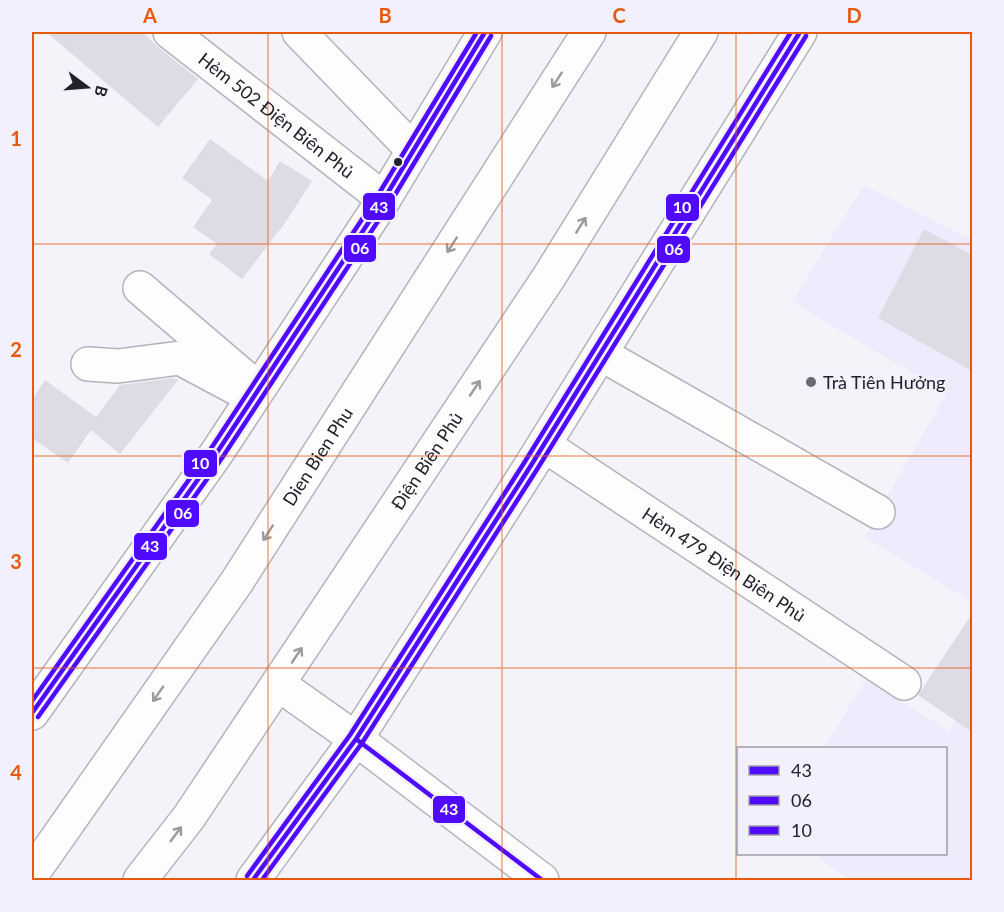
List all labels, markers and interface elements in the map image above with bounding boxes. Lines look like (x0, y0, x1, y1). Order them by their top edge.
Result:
text: A (142, 3, 157, 27)
text: B (378, 3, 392, 27)
text: C (612, 3, 626, 27)
text: D (846, 3, 862, 27)
street label: Hẻm 502 Điện Biên Phủ (194, 48, 359, 183)
north arrow (57, 57, 117, 117)
one-way arrow (550, 72, 563, 89)
text: B (91, 84, 112, 99)
text: 1 (10, 126, 22, 150)
unlabelled marker (392, 156, 404, 168)
line badge: 43 (362, 192, 396, 221)
line badge: 10 (665, 193, 700, 222)
text: 43 (370, 197, 388, 216)
text: 10 (673, 197, 691, 216)
one-way arrow (576, 217, 588, 234)
line badge: 06 (343, 234, 377, 263)
line badge: 06 (656, 235, 691, 264)
one-way arrow (446, 236, 458, 253)
text: 06 (351, 238, 369, 257)
text: 06 (665, 239, 683, 258)
text: 2 (10, 337, 22, 361)
place label: Trà Tiên Hưởng (823, 371, 945, 393)
marker: Trà Tiên Hưởng (804, 375, 818, 389)
one-way arrow (469, 380, 481, 397)
street label: Dien Bien Phu (278, 403, 357, 510)
street label: Điện Biên Phủ (386, 408, 467, 514)
line badge: 10 (183, 449, 218, 478)
text: 10 (191, 453, 209, 472)
line badge: 06 (165, 499, 200, 528)
street label: Hẻm 479 Điện Biên Phủ (638, 502, 810, 626)
text: 06 (174, 503, 192, 522)
one-way arrow (262, 524, 274, 541)
line badge: 43 (133, 532, 168, 561)
text: 43 (141, 536, 159, 555)
text: 3 (10, 549, 22, 573)
one-way arrow (291, 647, 303, 664)
one-way arrow (152, 686, 164, 702)
legend (737, 747, 947, 855)
text: 43 (791, 759, 812, 781)
text: 4 (10, 760, 22, 784)
text: 06 (791, 789, 812, 811)
line badge: 43 (432, 795, 466, 824)
text: 43 (440, 799, 458, 818)
text: 10 (791, 819, 812, 841)
one-way arrow (169, 826, 182, 842)

